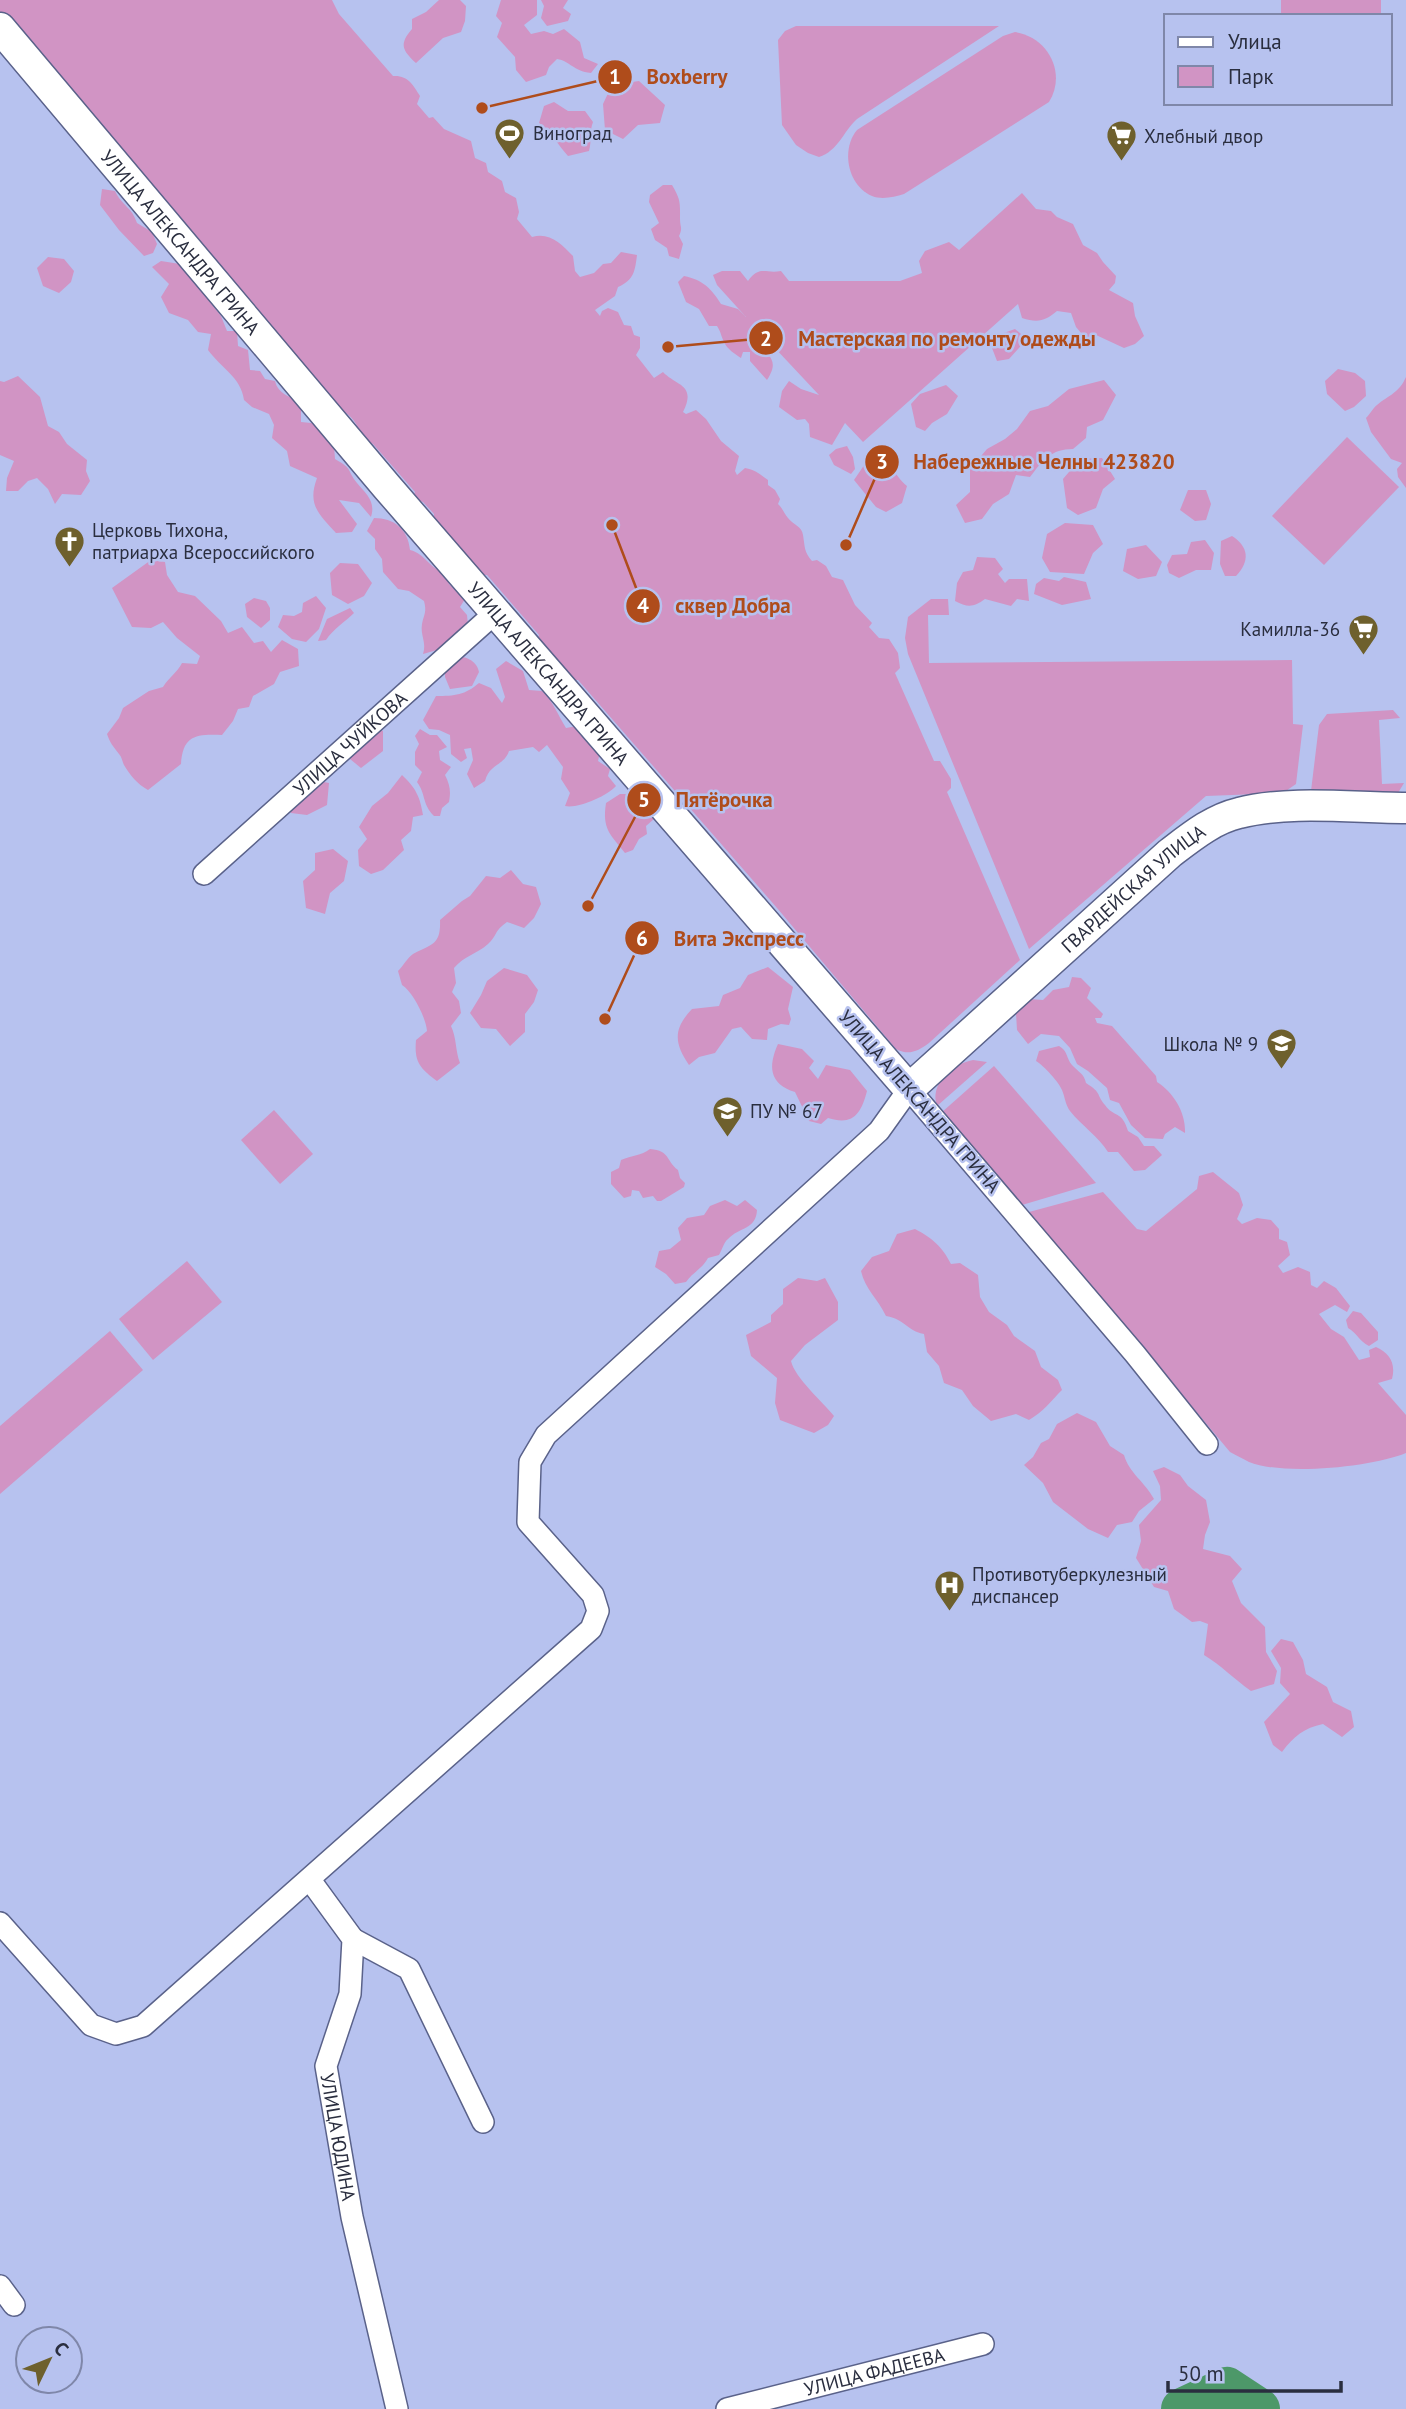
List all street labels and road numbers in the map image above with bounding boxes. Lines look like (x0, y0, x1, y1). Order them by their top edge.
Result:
street label: УЛИЦА АЛЕКСАНДРА ГРИНА (96, 145, 265, 339)
street label: УЛИЦА АЛЕКСАНДРА ГРИНА (463, 577, 634, 770)
street label: УЛИЦА ЧУЙКОВА (288, 686, 412, 800)
street label: ГВАРДЕЙСКАЯ УЛИЦА (1056, 819, 1210, 958)
street label: УЛИЦА АЛЕКСАНДРА ГРИНА (834, 1005, 1006, 1197)
street label: УЛИЦА ЮДИНА (315, 2071, 361, 2203)
street label: УЛИЦА ФАДЕЕВА (802, 2342, 947, 2401)

